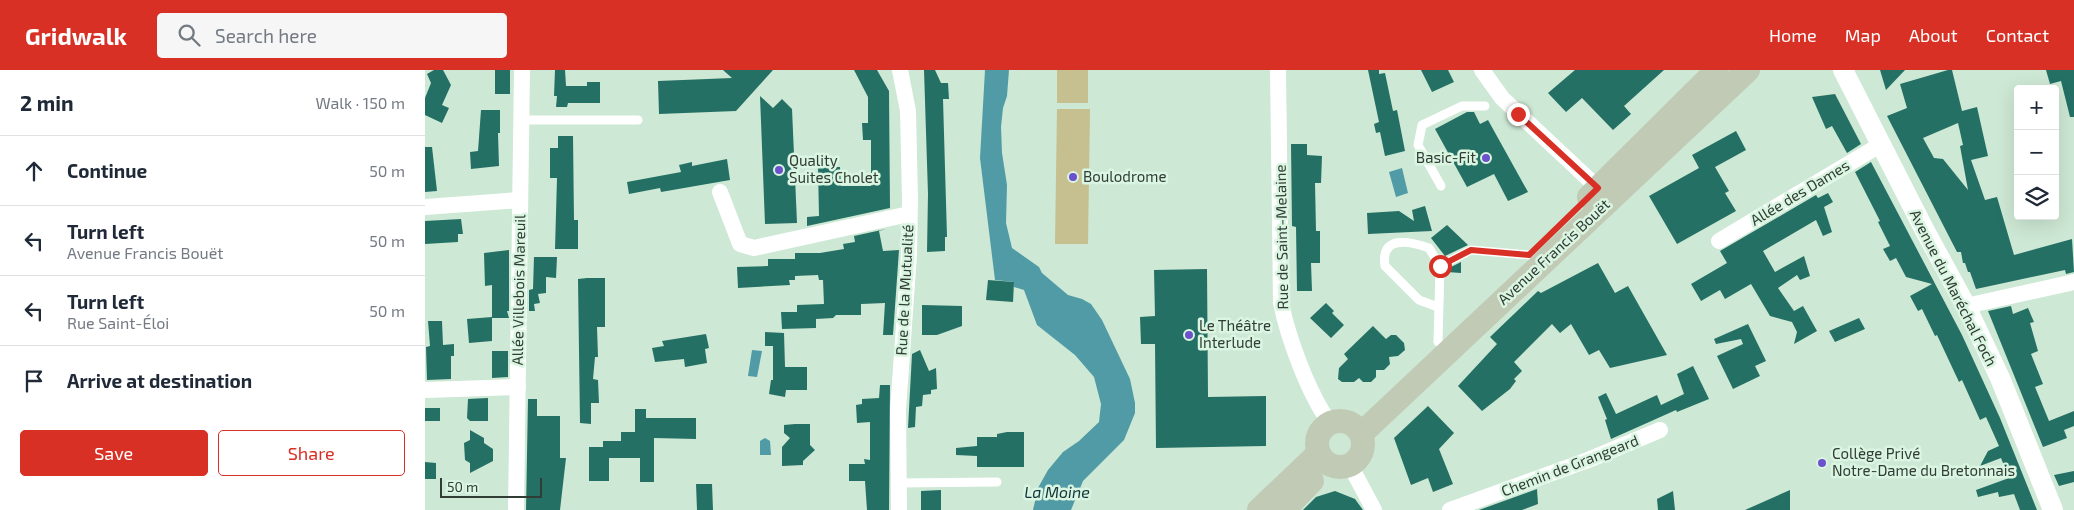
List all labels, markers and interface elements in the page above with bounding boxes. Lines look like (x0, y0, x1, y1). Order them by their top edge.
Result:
search box (157, 13, 507, 58)
text: Gridwalk (25, 21, 127, 50)
icon: search (175, 21, 203, 49)
text: Search here (215, 24, 317, 47)
text: Home (1769, 24, 1817, 46)
text: Map (1845, 24, 1881, 46)
text: About (1909, 24, 1958, 46)
text: Contact (1986, 24, 2049, 46)
map controls (2014, 85, 2059, 220)
button: + (2014, 85, 2059, 130)
text: 2 min (20, 90, 74, 115)
text: Walk · 150 m (315, 93, 405, 112)
route end (1507, 103, 1530, 126)
button: − (2014, 130, 2059, 175)
place label: Basic-Fit (1416, 148, 1476, 166)
place label: Quality Suites Cholet (789, 151, 879, 186)
marker: Basic-Fit (1480, 152, 1492, 164)
street label: Allée des Dames (1747, 156, 1852, 229)
icon: ahead (20, 157, 48, 185)
text: Continue (67, 159, 147, 182)
text: 50 m (369, 161, 405, 180)
marker: Quality Suites Cholet (773, 164, 785, 176)
street label: Rue de Saint-Melaine (1271, 164, 1291, 310)
place label: Boulodrome (1083, 167, 1166, 185)
marker: Boulodrome (1067, 171, 1079, 183)
button: layers (2014, 175, 2059, 220)
street label: Avenue Francis Bouët (1494, 195, 1613, 308)
street label: Avenue du Maréchal Foch (1906, 206, 2001, 369)
street label: Allée Villebois Mareuil (508, 214, 528, 366)
text: Turn left (67, 220, 144, 243)
street label: Rue de la Mutualité (892, 224, 916, 356)
icon: left (20, 227, 48, 255)
text: 50 m (369, 231, 405, 250)
text: Avenue Francis Bouët (67, 243, 223, 262)
route start (1429, 255, 1452, 278)
text: Turn left (67, 290, 144, 313)
icon: left (20, 297, 48, 325)
text: 50 m (369, 301, 405, 320)
text: Rue Saint-Éloi (67, 313, 169, 332)
place label: Le Théâtre Interlude (1199, 316, 1271, 351)
marker: Le Théâtre Interlude (1183, 329, 1195, 341)
icon: arrive (20, 367, 48, 395)
text: Arrive at destination (67, 369, 252, 392)
button: Save (20, 430, 208, 476)
button: Share (218, 430, 405, 476)
street label: Chemin de Grangeard (1498, 431, 1641, 500)
place label: Collège Privé Notre-Dame du Bretonnais (1832, 444, 2015, 479)
marker: Collège Privé Notre-Dame du Bretonnais (1816, 457, 1828, 469)
scale bar (440, 475, 543, 498)
text: 50 m (447, 478, 478, 495)
water label: La Moine (1024, 482, 1090, 501)

